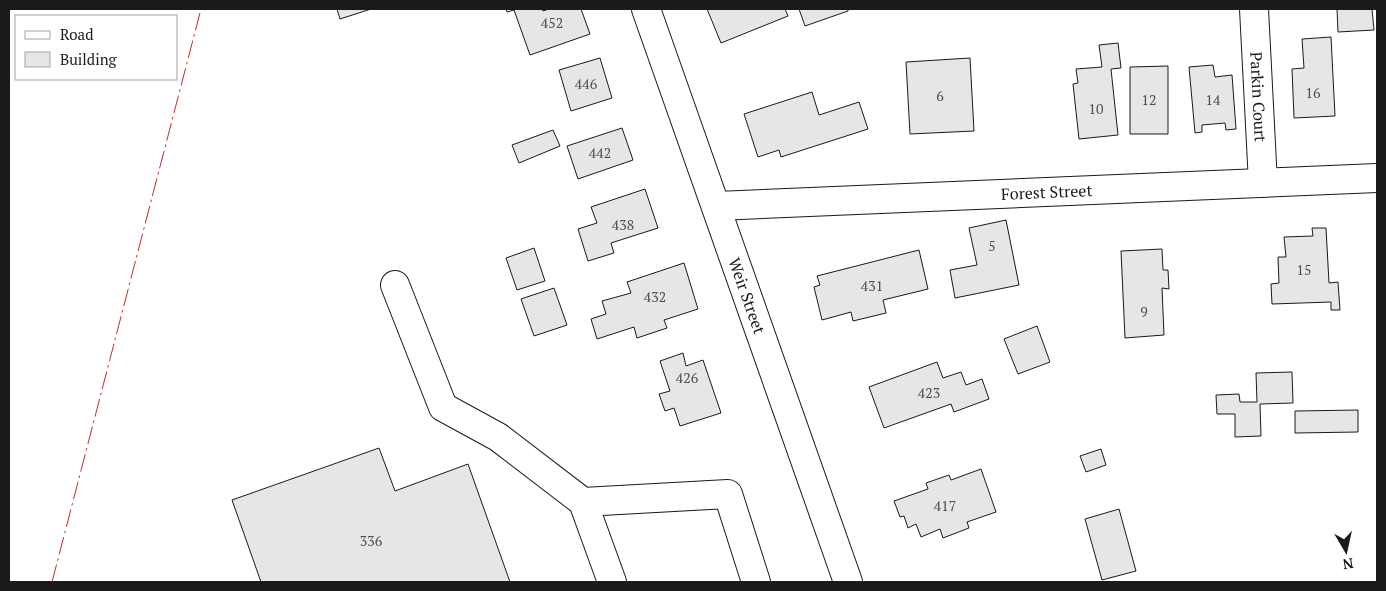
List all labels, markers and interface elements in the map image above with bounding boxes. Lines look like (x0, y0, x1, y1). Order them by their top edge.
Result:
house number: 452 (541, 13, 563, 32)
legend (15, 15, 178, 80)
text: Road (60, 24, 93, 44)
text: Building (60, 49, 118, 69)
street label: Parkin Court (1245, 51, 1272, 143)
house number: 446 (575, 74, 598, 93)
house number: 16 (1306, 83, 1321, 102)
house number: 6 (936, 86, 944, 105)
house number: 12 (1142, 90, 1156, 109)
house number: 14 (1206, 90, 1221, 109)
house number: 10 (1089, 99, 1103, 118)
house number: 442 (589, 143, 611, 162)
street label: Forest Street (1001, 179, 1093, 205)
house number: 438 (612, 215, 634, 234)
house number: 5 (988, 236, 996, 255)
street label: Weir Street (723, 255, 771, 337)
house number: 15 (1297, 260, 1311, 279)
house number: 431 (861, 276, 883, 295)
house number: 432 (644, 287, 666, 306)
house number: 9 (1140, 302, 1148, 321)
house number: 426 (676, 368, 699, 387)
house number: 423 (918, 383, 940, 402)
house number: 417 (934, 496, 956, 515)
north arrow (1321, 526, 1371, 576)
house number: 336 (360, 531, 383, 550)
text: N (1341, 554, 1355, 575)

